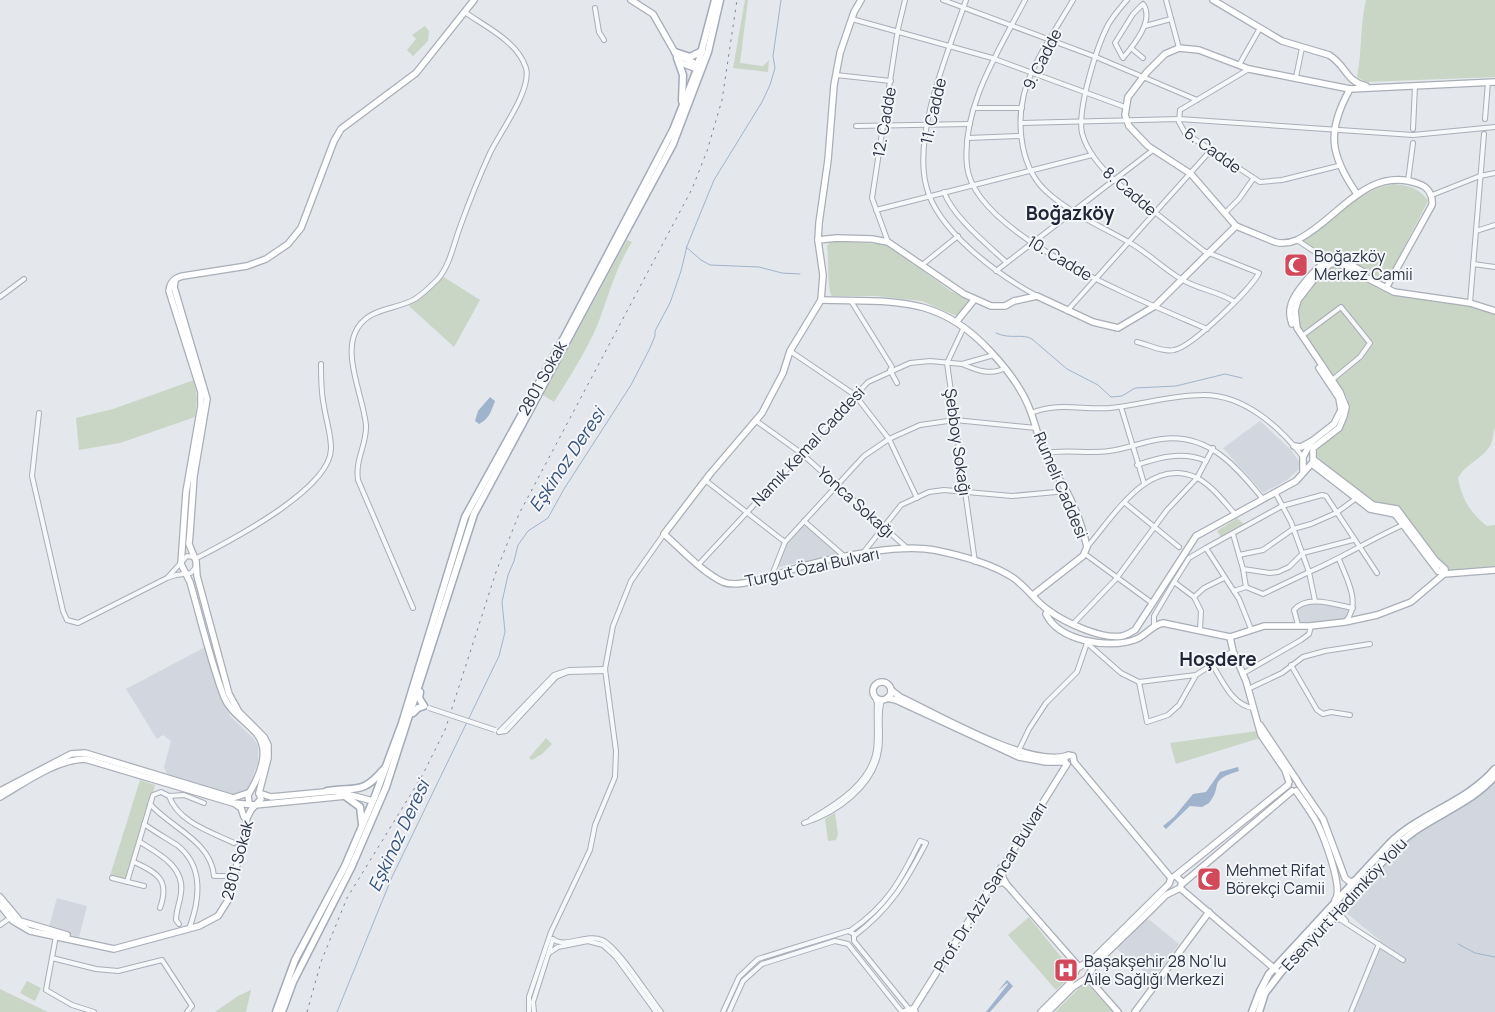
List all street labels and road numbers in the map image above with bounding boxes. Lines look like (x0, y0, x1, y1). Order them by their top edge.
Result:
street label: 9. Cadde (1017, 25, 1067, 93)
street label: 11. Cadde (915, 76, 951, 146)
street label: 12. Cadde (867, 85, 901, 159)
street label: 6. Cadde (1180, 122, 1246, 178)
street label: 8. Cadde (1098, 161, 1162, 221)
street label: 10. Cadde (1024, 230, 1096, 286)
street label: 2801 Sokak (513, 336, 572, 419)
street label: Namık Kemal Caddesi (747, 381, 869, 511)
street label: Şebboy Sokağı (940, 387, 976, 497)
street label: Rumeli Caddesi (1029, 428, 1093, 542)
street label: Yonca Sokağı (813, 461, 899, 543)
street label: Turgut Özal Bulvarı (743, 542, 881, 592)
street label: Prof. Dr. Aziz Sancar Bulvarı (928, 797, 1052, 977)
street label: 2801 Sokak (216, 817, 258, 902)
street label: Esenyurt Hadımköy Yolu (1276, 833, 1412, 975)

